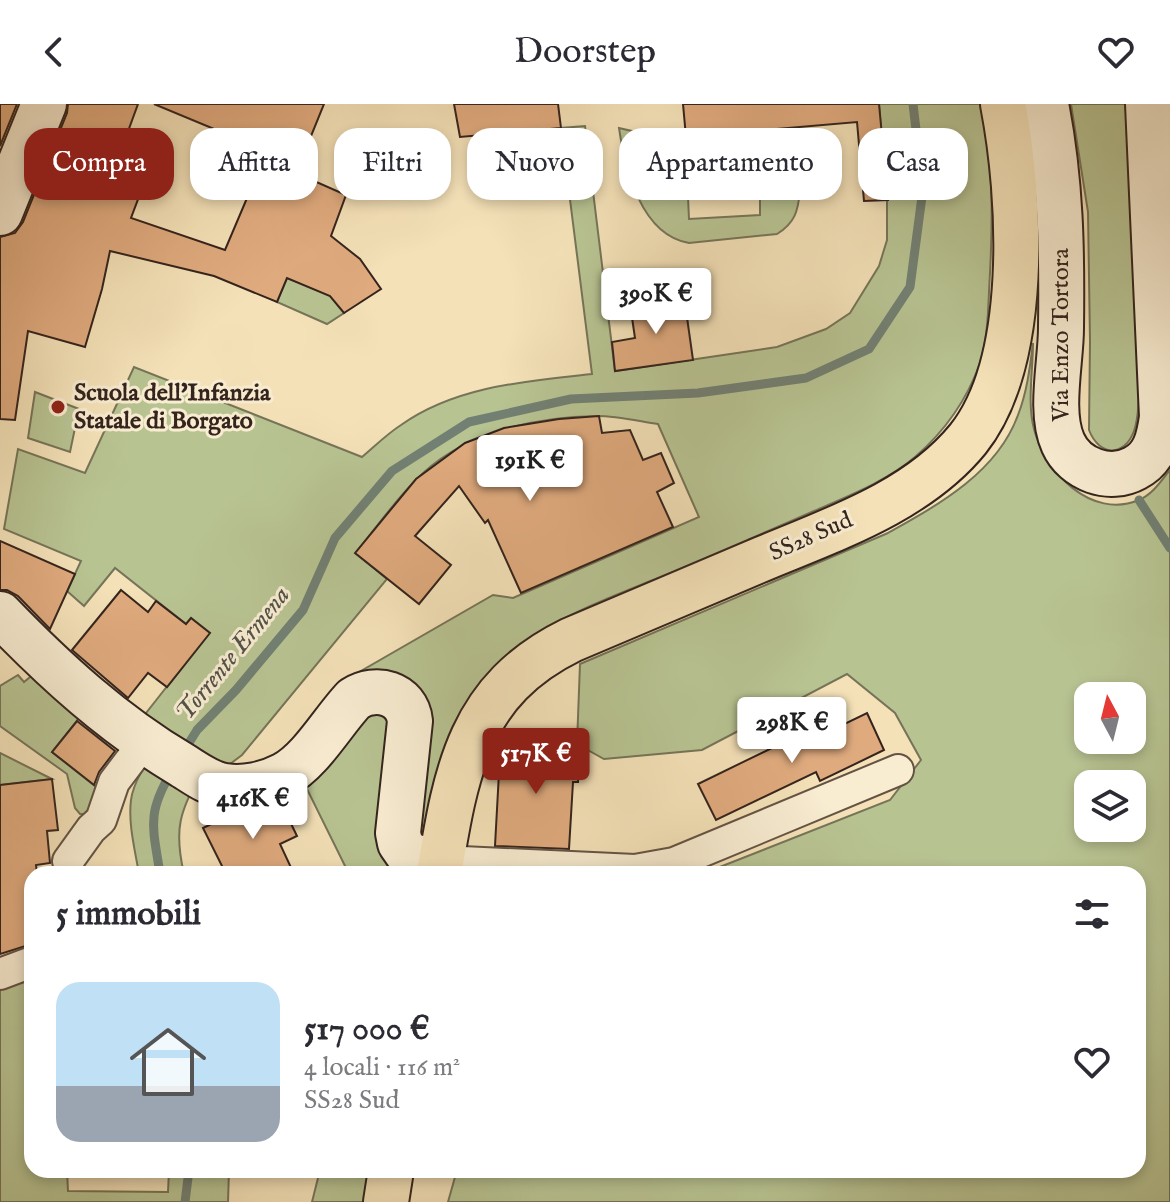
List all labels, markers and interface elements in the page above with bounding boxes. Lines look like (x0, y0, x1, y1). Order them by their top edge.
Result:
text: Doorstep (514, 29, 656, 75)
icon: back (32, 30, 76, 74)
icon: heart (1094, 30, 1138, 74)
chip: Compra (24, 128, 174, 200)
chip: Affitta (190, 128, 318, 200)
chip: Filtri (334, 128, 451, 200)
chip: Nuovo (467, 128, 603, 200)
chip: Appartamento (619, 128, 842, 200)
chip: Casa (858, 128, 968, 200)
street label: Via Enzo Tortora (1046, 248, 1077, 423)
pin: 390K € (591, 268, 721, 336)
text: 390K € (619, 277, 693, 310)
place label: Scuola dell'Infanzia Statale di Borgato (74, 378, 271, 437)
marker: Scuola dell'Infanzia Statale di Borgato (49, 398, 67, 416)
pin: 191K € (465, 435, 595, 503)
text: 191K € (495, 444, 565, 477)
street label: SS28 Sud (764, 505, 858, 569)
water label: Torrente Ermena (168, 580, 298, 728)
north arrow (1074, 682, 1146, 754)
map controls (1074, 682, 1146, 842)
pin: 298K € (727, 697, 857, 765)
text: 298K € (755, 706, 829, 739)
pin: 517K € (471, 728, 601, 796)
text: 517K € (501, 737, 571, 770)
button: layers (1074, 770, 1146, 842)
pin: 416K € (188, 773, 318, 841)
text: 416K € (216, 782, 290, 815)
icon: filters (1070, 892, 1114, 936)
text: 5 immobili (56, 893, 201, 936)
text: 517 000 € (304, 1008, 430, 1051)
icon: home (120, 1014, 216, 1110)
icon: heart (1070, 1040, 1114, 1084)
text: 4 locali · 116 m² (304, 1051, 460, 1084)
text: SS28 Sud (304, 1084, 399, 1117)

